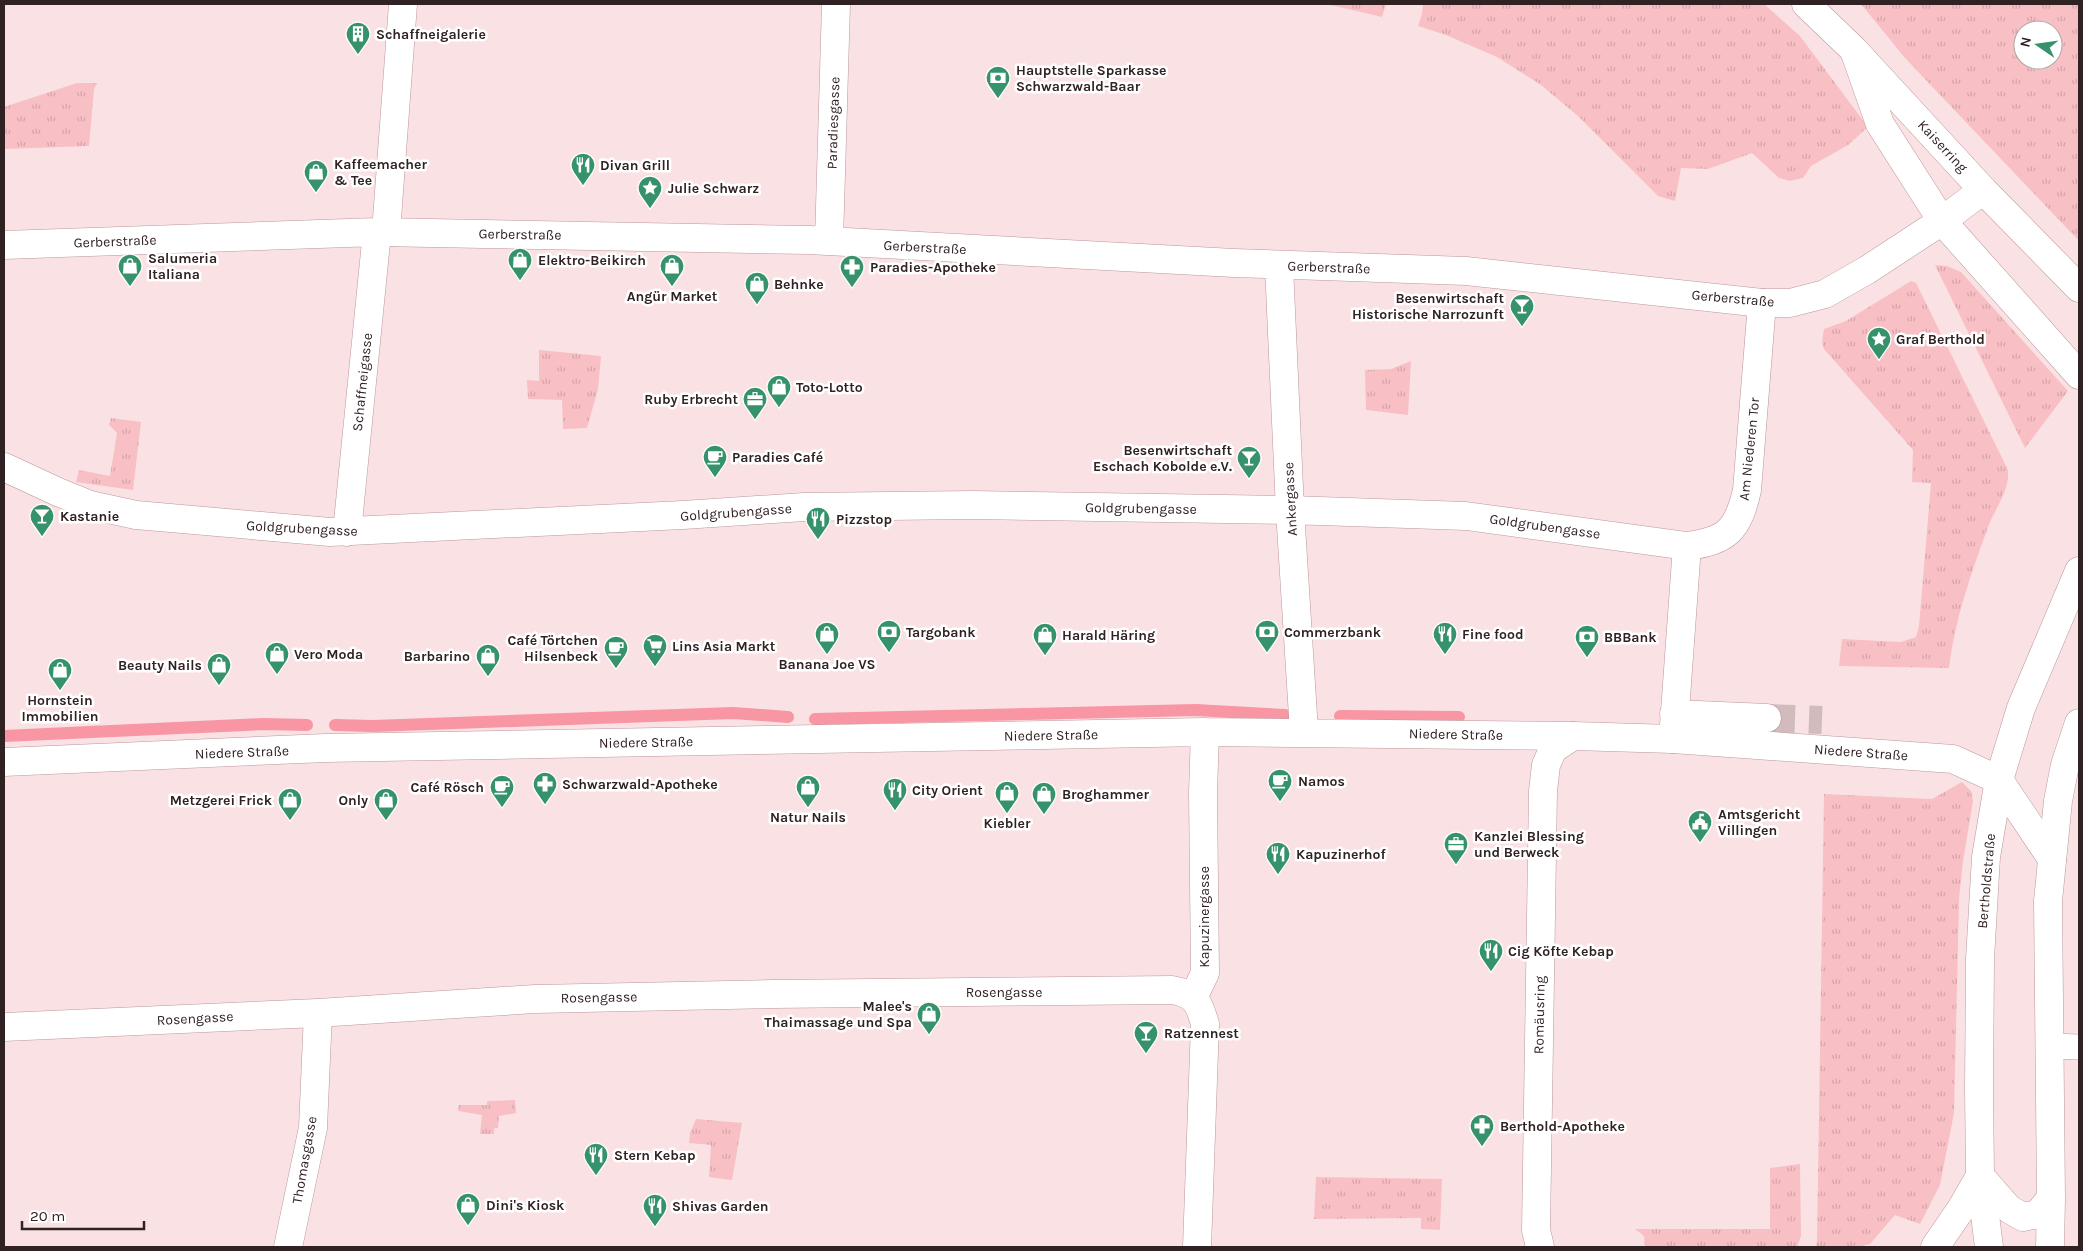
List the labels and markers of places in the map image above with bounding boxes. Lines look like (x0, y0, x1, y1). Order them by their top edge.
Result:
building icon: Schaffneigalerie (345, 21, 371, 55)
place label: Schaffneigalerie (376, 26, 486, 43)
place label: Hauptstelle Sparkasse Schwarzwald-Baar (1016, 62, 1167, 95)
bank icon: Hauptstelle Sparkasse Schwarzwald-Baar (985, 65, 1011, 99)
restaurant icon: Divan Grill (570, 152, 596, 186)
place label: Kaffeemacher & Tee (334, 156, 428, 189)
place label: Divan Grill (600, 157, 670, 174)
shop icon: Kaffeemacher & Tee (303, 159, 329, 193)
place icon: Julie Schwarz (637, 175, 663, 209)
place label: Julie Schwarz (668, 180, 759, 197)
shop icon: Elektro-Beikirch (507, 247, 533, 281)
place label: Salumeria Italiana (148, 250, 217, 283)
place label: Elektro-Beikirch (538, 252, 646, 269)
shop icon: Salumeria Italiana (117, 253, 143, 287)
shop icon: Angür Market (659, 253, 685, 287)
pharmacy icon: Paradies-Apotheke (839, 254, 865, 288)
place label: Paradies-Apotheke (870, 259, 996, 276)
shop icon: Behnke (744, 271, 770, 305)
place label: Behnke (774, 276, 824, 293)
place label: Angür Market (627, 288, 718, 305)
place label: Besenwirtschaft Historische Narrozunft (1352, 290, 1504, 323)
bar icon: Besenwirtschaft Historische Narrozunft (1509, 293, 1535, 327)
place icon: Graf Berthold (1866, 326, 1892, 360)
place label: Graf Berthold (1896, 331, 1985, 348)
shop icon: Toto-Lotto (766, 374, 792, 408)
place label: Toto-Lotto (796, 379, 863, 396)
office icon: Ruby Erbrecht (742, 386, 768, 420)
place label: Ruby Erbrecht (644, 391, 738, 408)
place label: Besenwirtschaft Eschach Kobolde e.V. (1093, 442, 1232, 475)
cafe icon: Paradies Café (702, 444, 728, 478)
bar icon: Besenwirtschaft Eschach Kobolde e.V. (1236, 445, 1262, 479)
place label: Paradies Café (732, 449, 823, 466)
bar icon: Kastanie (29, 503, 55, 537)
restaurant icon: Pizzstop (805, 506, 831, 540)
place label: Kastanie (60, 508, 119, 525)
place label: Pizzstop (836, 511, 892, 528)
bank icon: Targobank (876, 619, 902, 653)
bank icon: Commerzbank (1254, 619, 1280, 653)
shop icon: Banana Joe VS (814, 621, 840, 655)
restaurant icon: Fine food (1432, 621, 1458, 655)
shop icon: Harald Häring (1032, 622, 1058, 656)
place label: Targobank (906, 624, 976, 641)
place label: Commerzbank (1284, 624, 1382, 641)
bank icon: BBBank (1574, 624, 1600, 658)
place label: Fine food (1462, 626, 1524, 643)
place label: Harald Häring (1062, 627, 1155, 644)
place label: BBBank (1604, 629, 1657, 646)
place label: Café Törtchen Hilsenbeck (507, 632, 599, 665)
supermarket icon: Lins Asia Markt (642, 633, 668, 667)
cafe icon: Café Törtchen Hilsenbeck (603, 635, 629, 669)
place label: Lins Asia Markt (672, 638, 776, 655)
shop icon: Vero Moda (264, 641, 290, 675)
shop icon: Barbarino (475, 643, 501, 677)
place label: Vero Moda (294, 646, 363, 663)
place label: Barbarino (404, 648, 470, 665)
shop icon: Beauty Nails (206, 652, 232, 686)
place label: Banana Joe VS (778, 656, 876, 673)
shop icon: Hornstein Immobilien (47, 657, 73, 691)
place label: Beauty Nails (118, 657, 202, 674)
place label: Hornstein Immobilien (22, 692, 98, 725)
cafe icon: Namos (1267, 768, 1293, 802)
pharmacy icon: Schwarzwald-Apotheke (532, 771, 558, 805)
place label: Namos (1298, 773, 1345, 790)
cafe icon: Café Rösch (489, 774, 515, 808)
shop icon: Natur Nails (795, 774, 821, 808)
place label: Schwarzwald-Apotheke (562, 776, 718, 793)
restaurant icon: City Orient (882, 777, 908, 811)
place label: Café Rösch (410, 779, 484, 796)
shop icon: Kiebler (994, 780, 1020, 814)
shop icon: Broghammer (1031, 781, 1057, 815)
place label: City Orient (912, 782, 983, 799)
place label: Broghammer (1062, 786, 1150, 803)
shop icon: Metzgerei Frick (277, 787, 303, 821)
shop icon: Only (373, 787, 399, 821)
place label: Metzgerei Frick (170, 792, 273, 809)
place label: Only (338, 792, 368, 809)
place label: Amtsgericht Villingen (1718, 806, 1801, 839)
place label: Natur Nails (770, 809, 846, 826)
public building icon: Amtsgericht Villingen (1687, 809, 1713, 843)
place label: Kiebler (984, 815, 1031, 832)
place label: Kanzlei Blessing und Berweck (1474, 828, 1584, 861)
office icon: Kanzlei Blessing und Berweck (1443, 831, 1469, 865)
restaurant icon: Kapuzinerhof (1265, 841, 1291, 875)
place label: Kapuzinerhof (1296, 846, 1386, 863)
restaurant icon: Cig Köfte Kebap (1478, 938, 1504, 972)
place label: Cig Köfte Kebap (1508, 943, 1614, 960)
place label: Malee's Thaimassage und Spa (764, 998, 912, 1031)
shop icon: Malee's Thaimassage und Spa (916, 1001, 942, 1035)
bar icon: Ratzennest (1133, 1020, 1159, 1054)
place label: Ratzennest (1164, 1025, 1239, 1042)
pharmacy icon: Berthold-Apotheke (1469, 1113, 1495, 1147)
place label: Berthold-Apotheke (1500, 1118, 1625, 1135)
restaurant icon: Stern Kebap (583, 1142, 609, 1176)
place label: Stern Kebap (614, 1147, 696, 1164)
shop icon: Dini's Kiosk (455, 1192, 481, 1226)
restaurant icon: Shivas Garden (642, 1193, 668, 1227)
place label: Dini's Kiosk (486, 1197, 565, 1214)
place label: Shivas Garden (672, 1198, 769, 1215)

